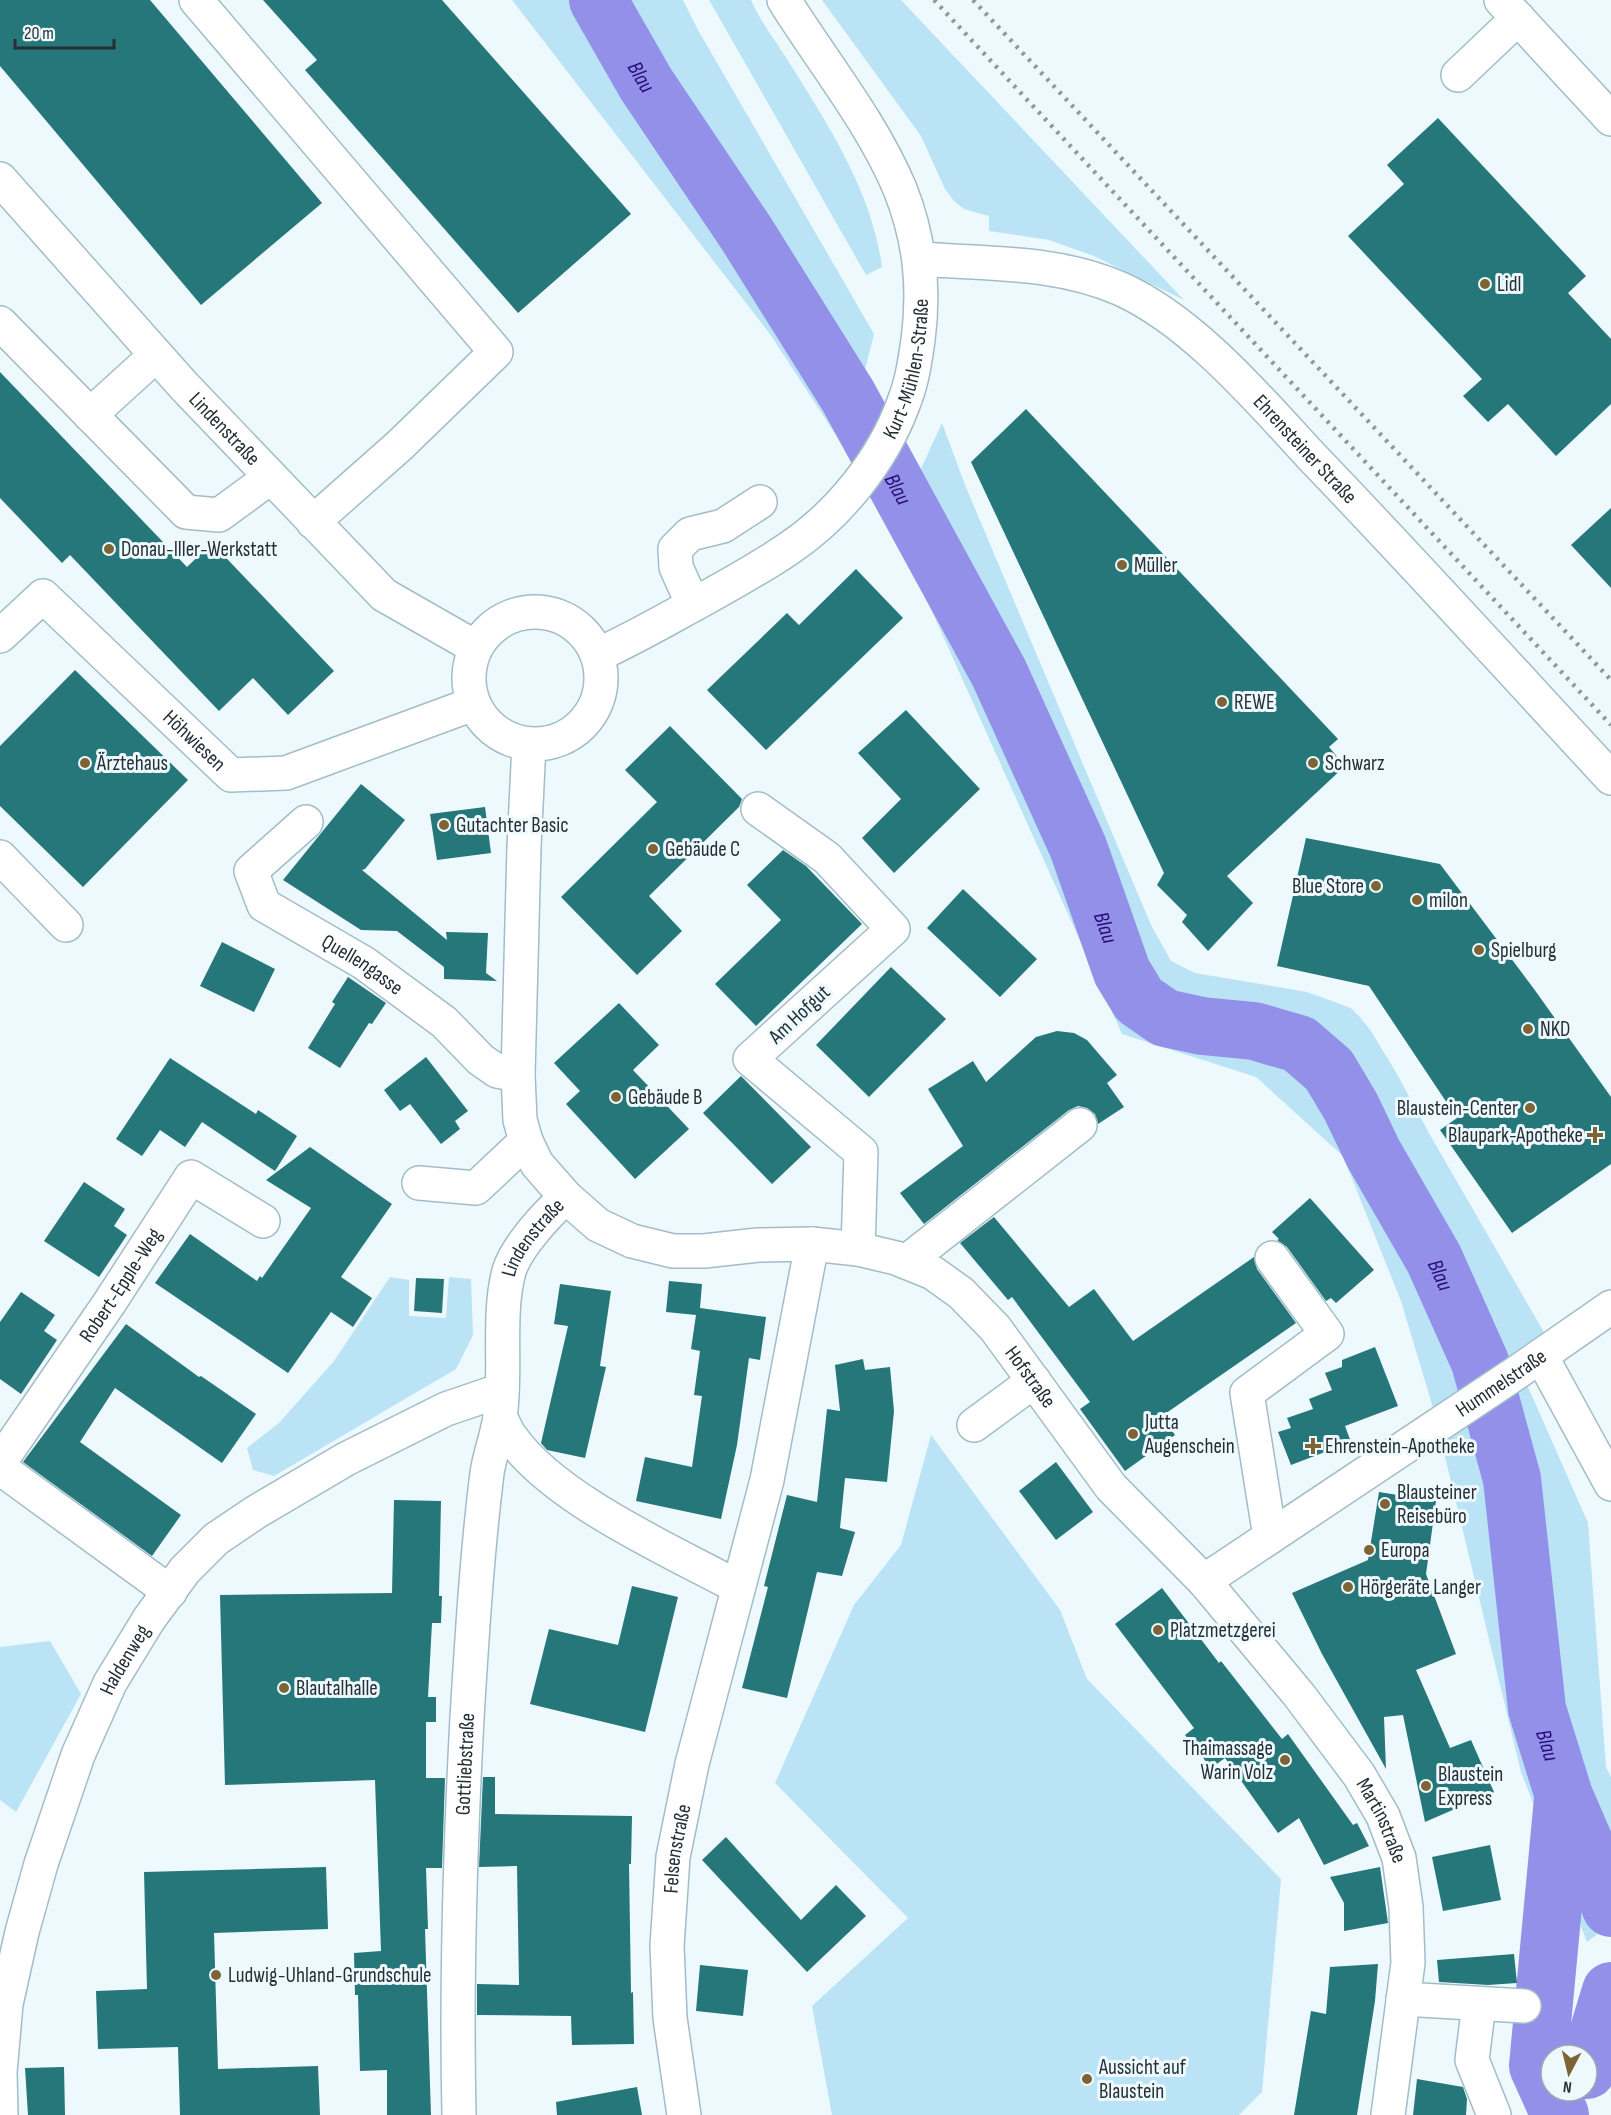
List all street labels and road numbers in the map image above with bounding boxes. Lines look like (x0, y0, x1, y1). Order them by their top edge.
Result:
street label: Kurt-Mühlen-Straße (878, 298, 934, 443)
street label: Lindenstraße (184, 387, 265, 471)
street label: Ehrensteiner Straße (1248, 390, 1362, 509)
street label: Höhwiesen (158, 705, 231, 776)
street label: Quellengasse (317, 929, 408, 1000)
street label: Am Hofgut (763, 980, 835, 1050)
street label: Lindenstraße (496, 1193, 570, 1279)
street label: Robert-Epple-Weg (74, 1224, 167, 1347)
street label: Hofstraße (999, 1341, 1061, 1413)
street label: Hummelstraße (1451, 1344, 1551, 1423)
street label: Haldenweg (94, 1620, 156, 1699)
street label: Gottliebstraße (450, 1712, 480, 1816)
street label: Martinstraße (1350, 1774, 1412, 1866)
street label: Felsenstraße (659, 1802, 696, 1894)

